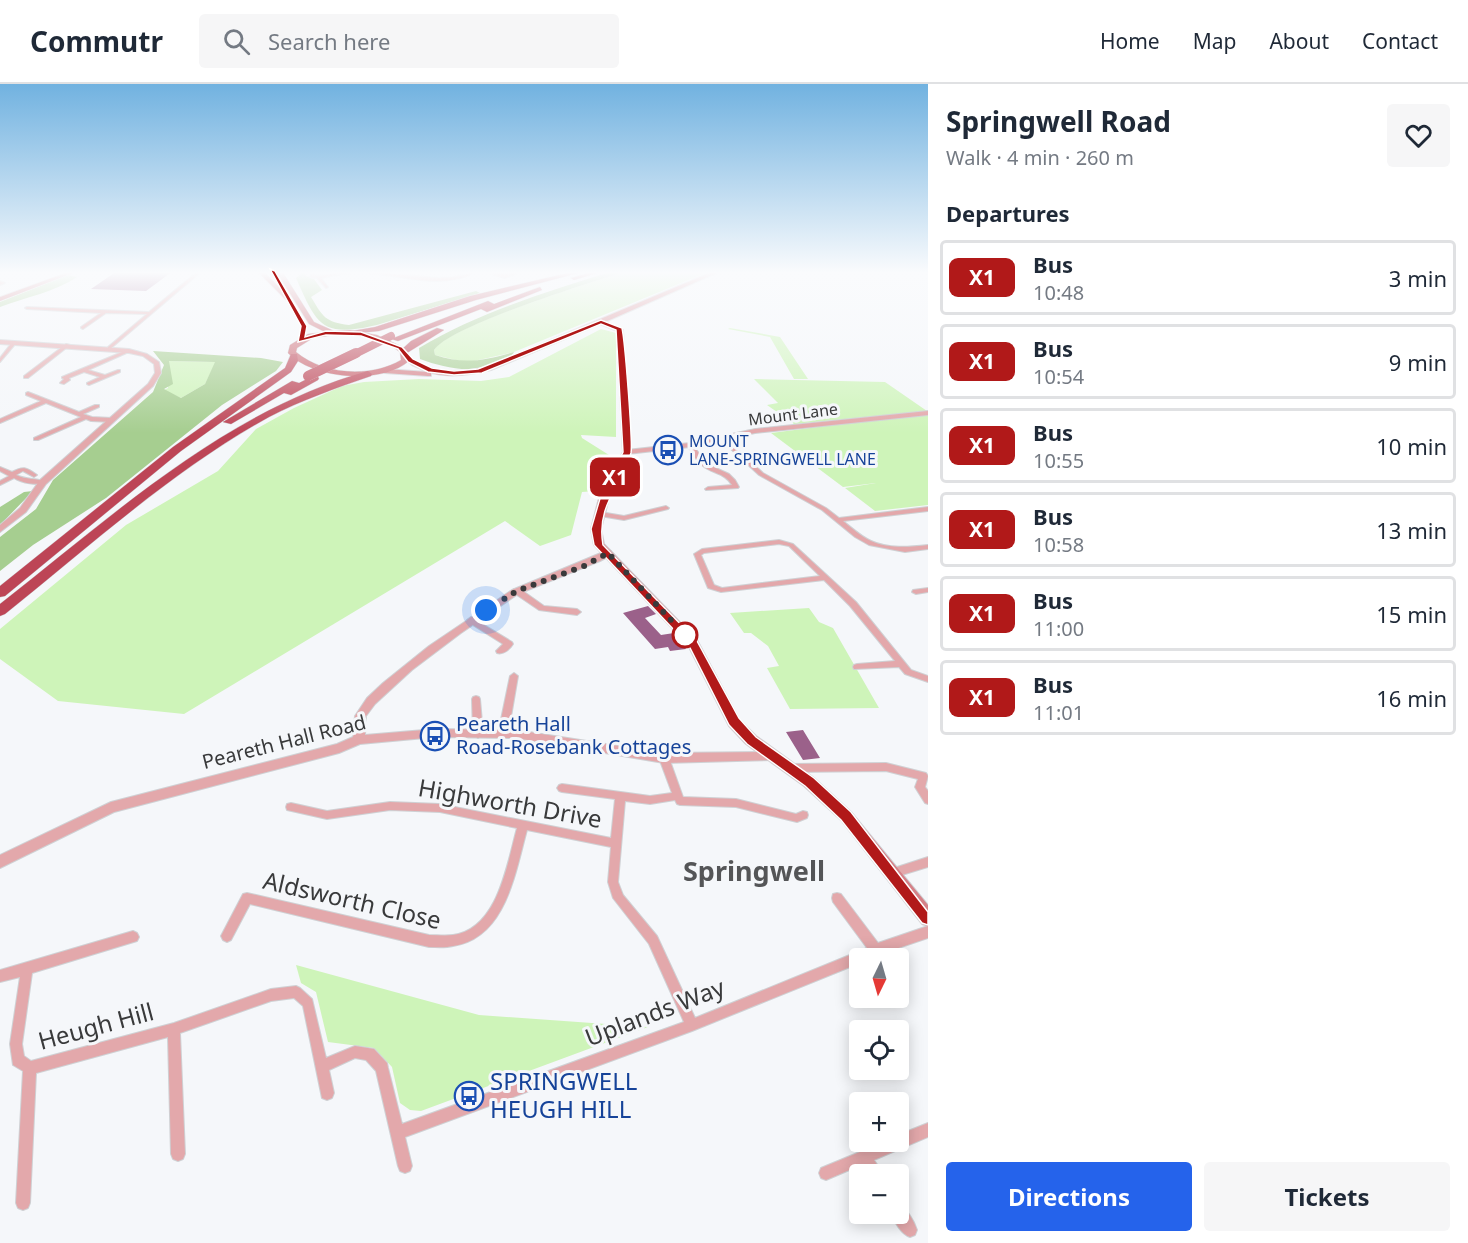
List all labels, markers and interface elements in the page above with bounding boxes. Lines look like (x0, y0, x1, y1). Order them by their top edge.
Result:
search box (199, 14, 619, 68)
text: Commutr (30, 22, 163, 60)
icon: search (220, 25, 253, 58)
text: Search here (268, 26, 390, 56)
text: Home (1100, 27, 1160, 55)
text: Map (1193, 27, 1236, 55)
text: About (1269, 27, 1329, 55)
text: Contact (1362, 27, 1438, 55)
text: Springwell Road (946, 102, 1171, 140)
button: heart (1387, 104, 1450, 167)
text: Walk · 4 min · 260 m (946, 144, 1134, 171)
text: Departures (946, 198, 1070, 228)
text: Bus (1033, 249, 1073, 279)
text: X1 (969, 263, 995, 291)
text: 3 min (1389, 263, 1447, 293)
text: 10:48 (1033, 279, 1084, 306)
text: Bus (1033, 333, 1073, 363)
text: X1 (969, 347, 995, 375)
text: 9 min (1389, 347, 1447, 377)
text: 10:54 (1033, 363, 1084, 390)
street label: Mount Lane (747, 398, 839, 430)
text: Bus (1033, 417, 1073, 447)
place label: MOUNT LANE-SPRINGWELL LANE (689, 430, 876, 470)
text: X1 (969, 431, 995, 459)
text: 10 min (1376, 431, 1447, 461)
bus stop icon: MOUNT LANE-SPRINGWELL LANE (652, 434, 684, 466)
text: 10:55 (1033, 447, 1084, 474)
line badge: X1 (588, 458, 642, 496)
text: X1 (602, 463, 628, 491)
text: Bus (1033, 501, 1073, 531)
text: X1 (969, 515, 995, 543)
text: 13 min (1376, 515, 1447, 545)
text: 10:58 (1033, 531, 1084, 558)
text: Bus (1033, 585, 1073, 615)
your location (471, 595, 501, 625)
text: X1 (969, 599, 995, 627)
text: 15 min (1376, 599, 1447, 629)
text: 11:00 (1033, 615, 1084, 642)
unlabelled marker (672, 622, 698, 648)
text: Bus (1033, 669, 1073, 699)
text: X1 (969, 683, 995, 711)
text: 16 min (1376, 683, 1447, 713)
text: 11:01 (1033, 699, 1084, 726)
street label: Peareth Hall Road (199, 708, 369, 775)
place label: Peareth Hall Road-Rosebank Cottages (456, 710, 691, 760)
bus stop icon: Peareth Hall Road-Rosebank Cottages (419, 720, 451, 752)
street label: Highworth Drive (416, 770, 605, 835)
district label: Springwell (683, 852, 825, 889)
street label: Aldsworth Close (260, 863, 445, 936)
north arrow (849, 948, 909, 1008)
map controls (849, 948, 909, 1224)
street label: Uplands Way (580, 970, 730, 1053)
street label: Heugh Hill (34, 994, 157, 1057)
button: locate (849, 1020, 909, 1080)
place label: SPRINGWELL HEUGH HILL (490, 1064, 637, 1125)
bus stop icon: SPRINGWELL HEUGH HILL (453, 1080, 485, 1112)
button: + (849, 1092, 909, 1152)
button: Directions (946, 1162, 1192, 1231)
button: Tickets (1204, 1162, 1450, 1231)
button: − (849, 1164, 909, 1224)

